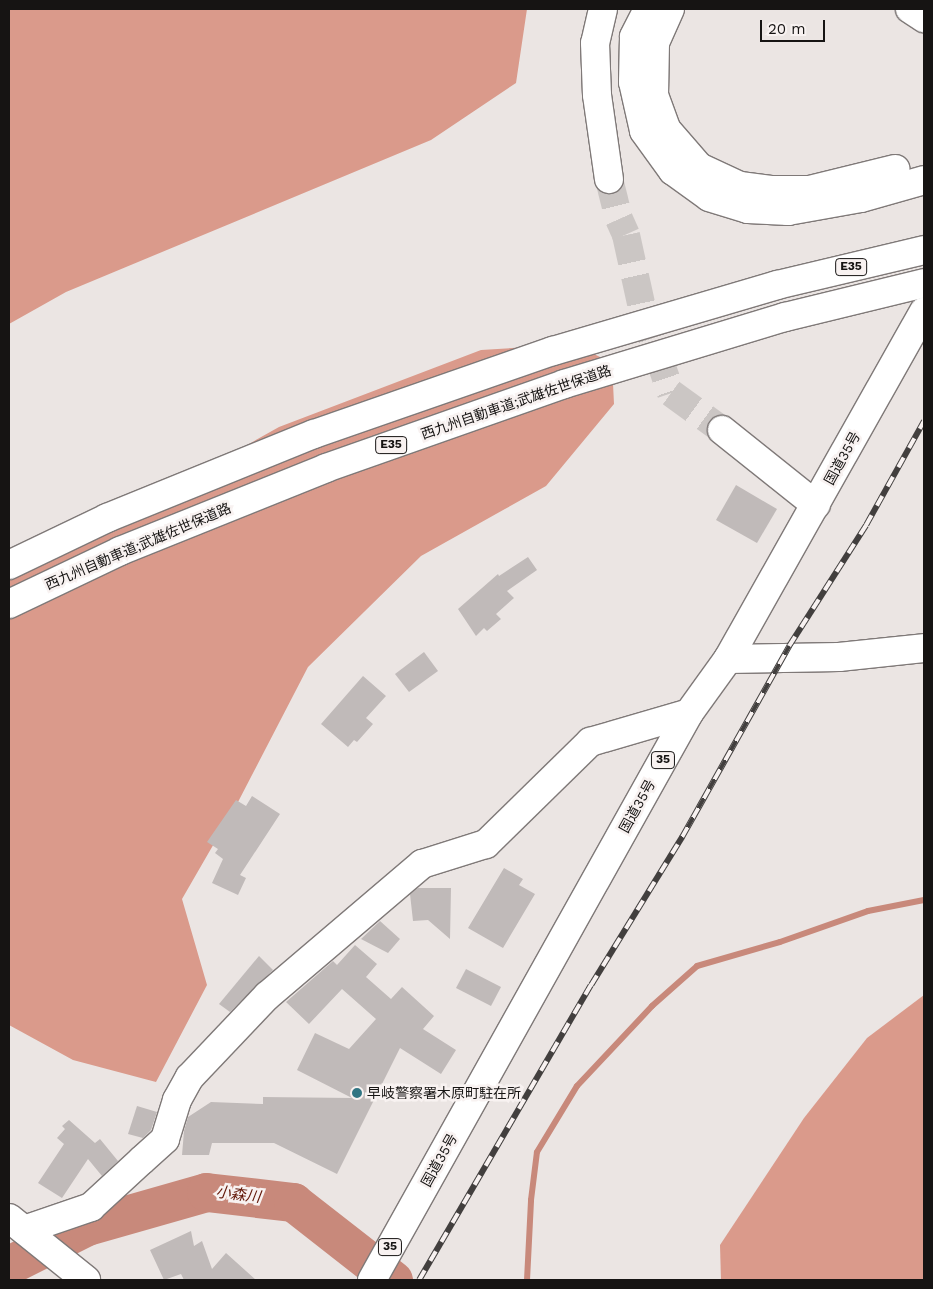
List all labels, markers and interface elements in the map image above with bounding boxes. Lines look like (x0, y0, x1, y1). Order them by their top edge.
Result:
scale bar (763, 10, 828, 42)
text: 20 m (768, 20, 806, 38)
road number: E35 (835, 258, 867, 276)
street label: 西九州自動車道;武雄佐世保道路 (419, 361, 613, 443)
street label: 国道35号 (821, 428, 863, 488)
road number: E35 (375, 436, 407, 454)
street label: 西九州自動車道;武雄佐世保道路 (43, 499, 233, 593)
road number: 35 (650, 750, 676, 770)
street label: 国道35号 (616, 776, 658, 836)
place label: 早岐警察署木原町駐在所 (367, 1085, 521, 1101)
marker: 早岐警察署木原町駐在所 (351, 1087, 363, 1099)
street label: 国道35号 (418, 1130, 460, 1190)
water label: 小森川 (215, 1183, 261, 1207)
road number: 35 (378, 1238, 402, 1256)

